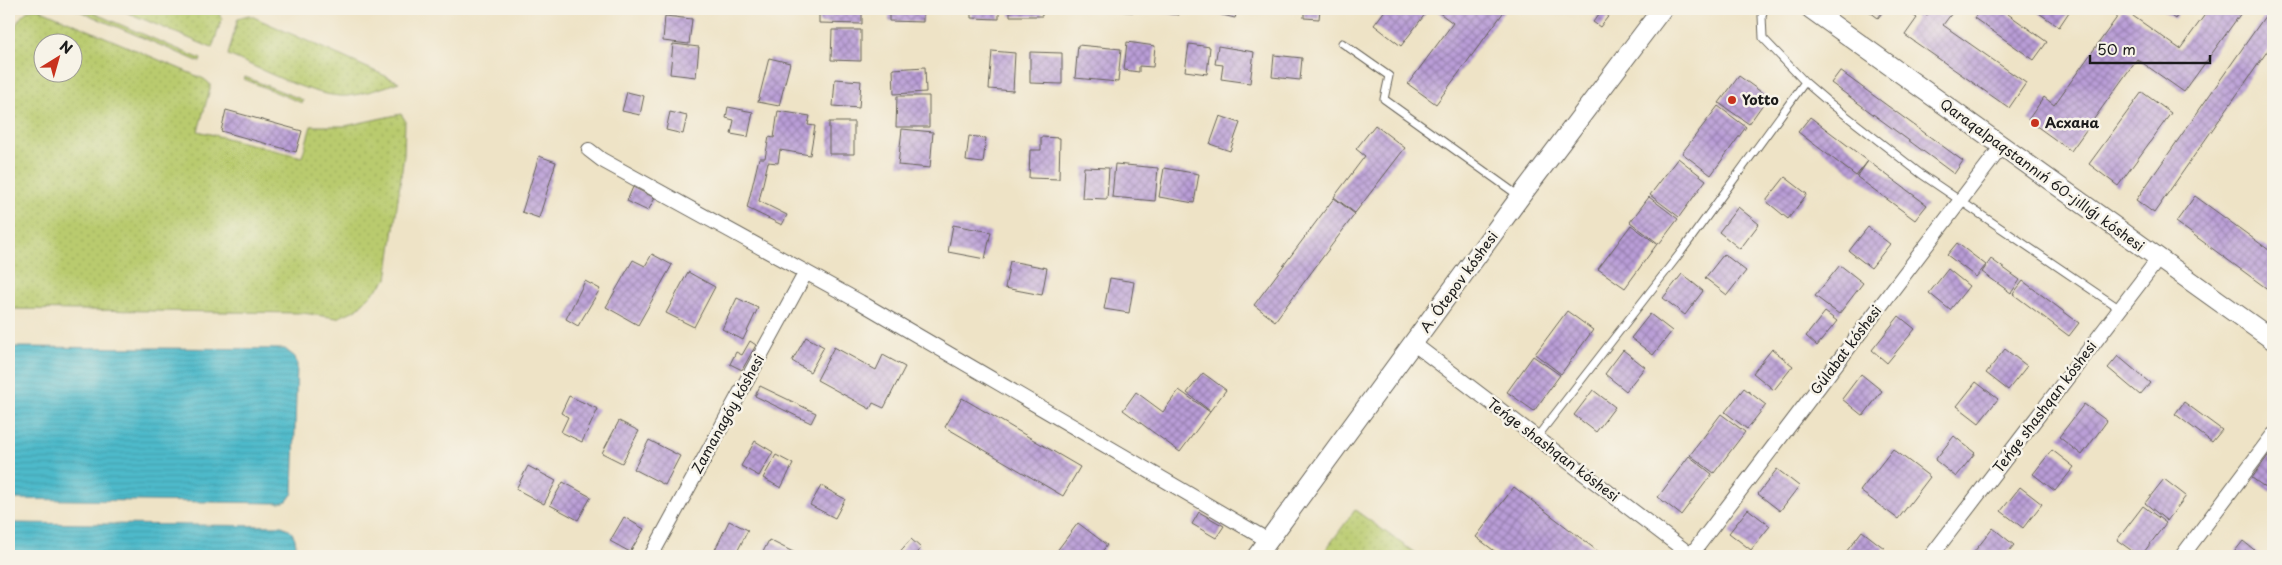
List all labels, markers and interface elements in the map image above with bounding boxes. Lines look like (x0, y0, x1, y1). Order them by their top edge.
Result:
north arrow (32, 32, 82, 82)
scale bar (2090, 32, 2210, 64)
text: N (55, 35, 77, 59)
text: 50 m (2097, 37, 2136, 60)
place label: Yotto (1742, 89, 1779, 110)
street label: Qaraqalpaqstannıń 60-jıllıǵı kóshesi (1936, 93, 2149, 256)
marker: Yotto (1726, 94, 1738, 106)
place label: Асхана (2045, 112, 2100, 133)
marker: Асхана (2029, 117, 2041, 129)
street label: A. Ótepov kóshesi (1415, 227, 1503, 337)
street label: Gúlabat kóshesi (1805, 301, 1886, 399)
street label: Teńge shashqan kóshesi (1988, 336, 2101, 477)
street label: Zamanagóy kóshesi (686, 350, 769, 477)
street label: Teńge shashqan kóshesi (1483, 393, 1624, 506)

